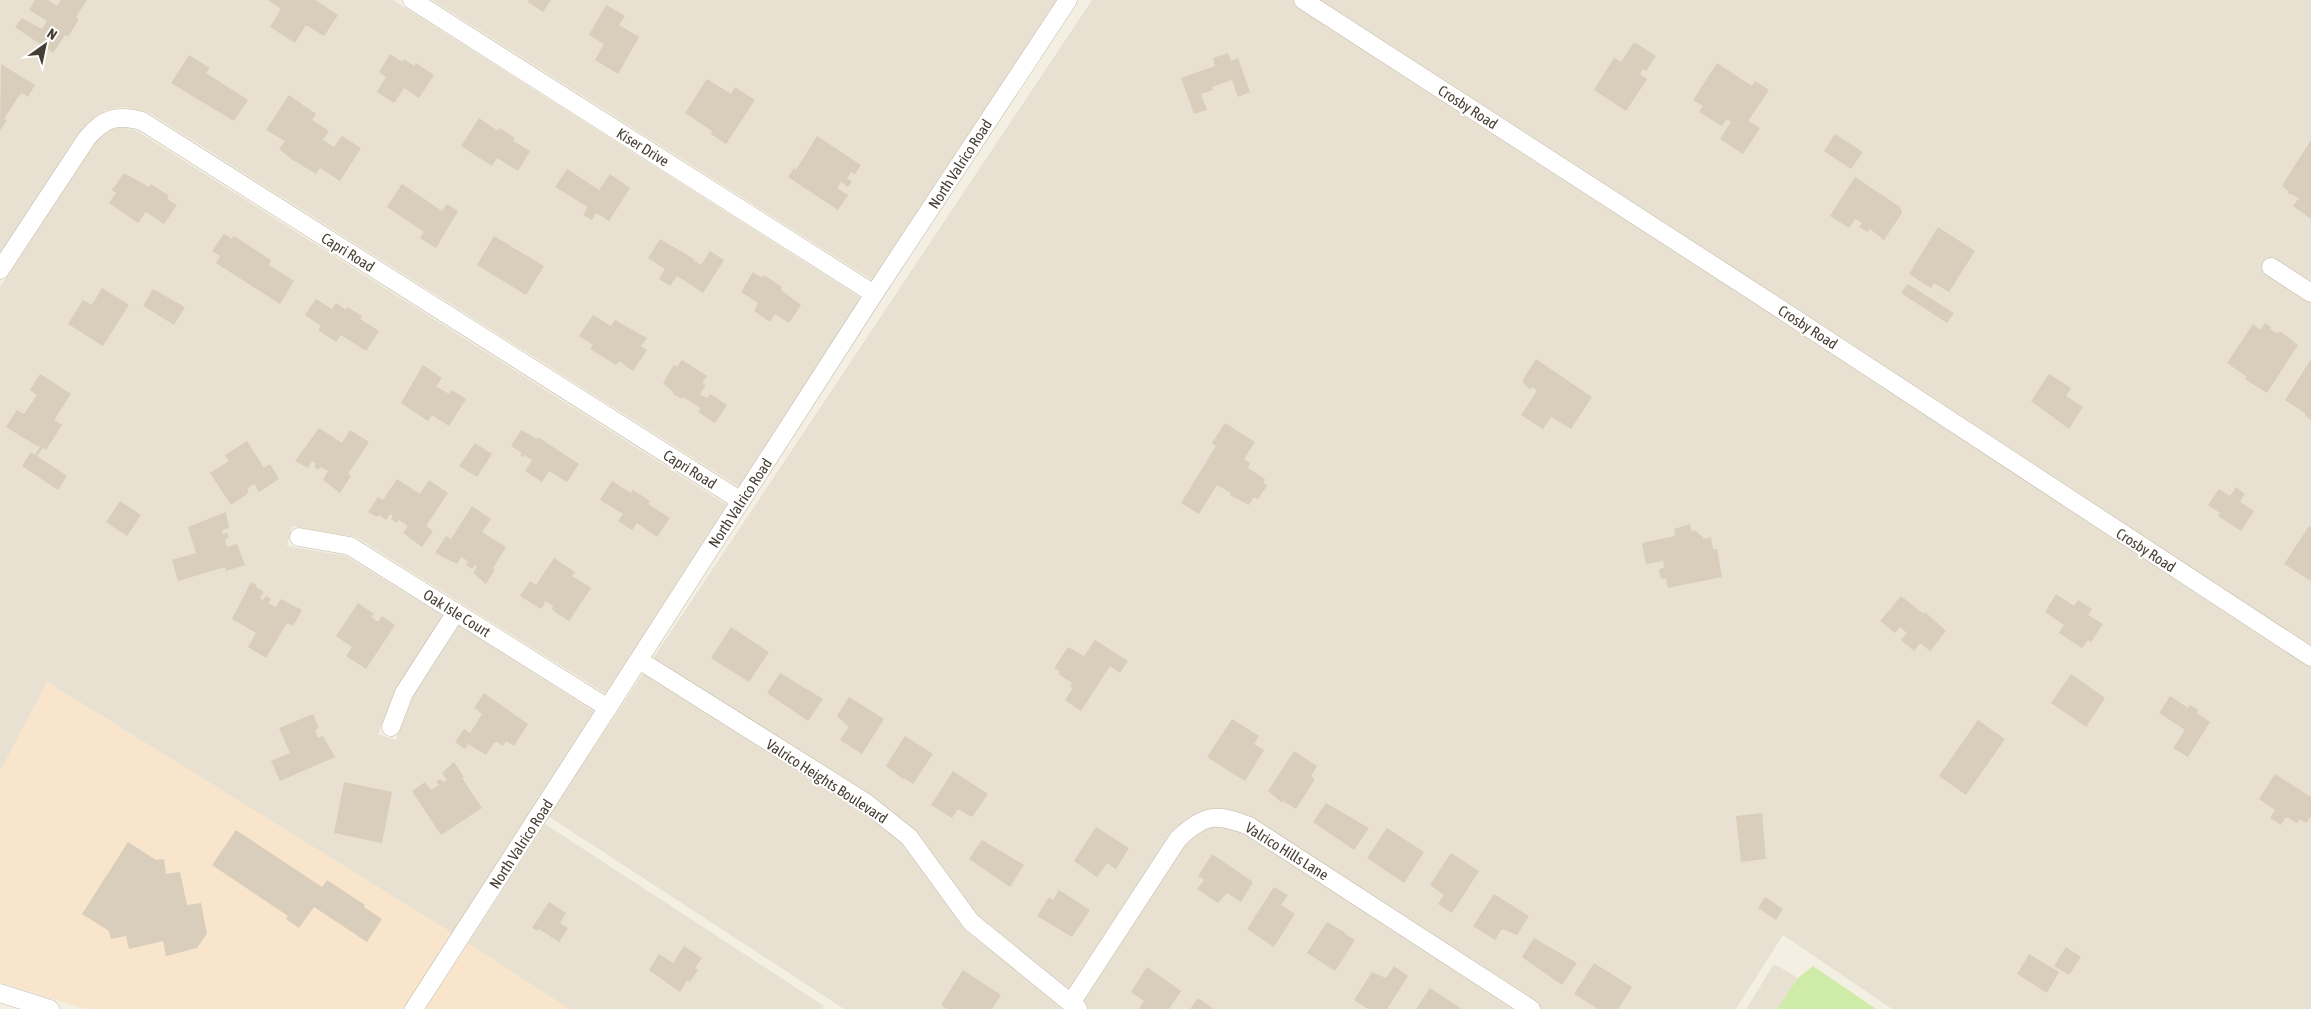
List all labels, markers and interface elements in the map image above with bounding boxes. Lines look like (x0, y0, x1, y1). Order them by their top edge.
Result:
north arrow (20, 20, 70, 70)
text: N (44, 25, 60, 43)
street label: Crosby Road (1435, 82, 1501, 132)
street label: North Valrico Road (925, 116, 995, 212)
street label: Kiser Drive (614, 124, 672, 170)
street label: Capri Road (318, 229, 378, 275)
street label: Crosby Road (1775, 302, 1841, 352)
street label: Capri Road (660, 446, 720, 492)
street label: North Valrico Road (705, 455, 775, 551)
street label: Crosby Road (2113, 525, 2179, 575)
street label: Oak Isle Court (420, 586, 494, 640)
street label: Valrico Heights Boulevard (763, 735, 891, 827)
street label: North Valrico Road (486, 796, 556, 892)
street label: Valrico Hills Lane (1242, 819, 1332, 883)

